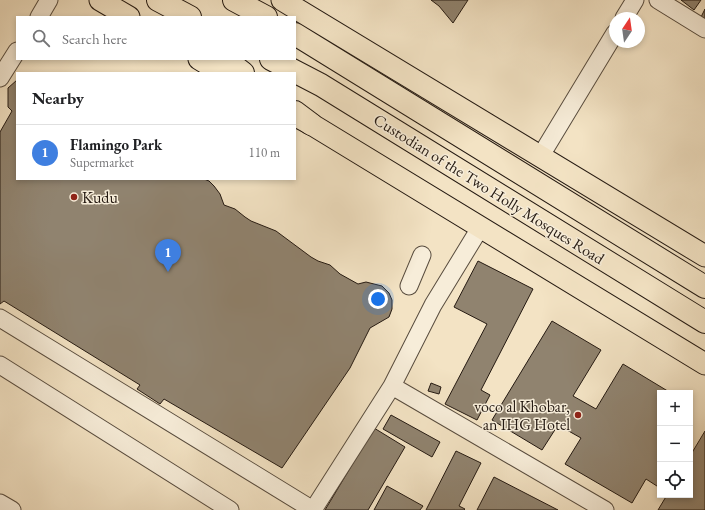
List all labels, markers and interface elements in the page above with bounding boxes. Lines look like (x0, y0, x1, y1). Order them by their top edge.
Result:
north arrow (609, 12, 645, 48)
search box (16, 16, 296, 60)
icon: search (30, 27, 52, 49)
text: Search here (62, 29, 127, 48)
text: Nearby (32, 87, 84, 109)
street label: Custodian of the Two Holly Mosques Road (370, 109, 609, 269)
text: Flamingo Park (70, 135, 162, 154)
text: 1 (42, 144, 48, 161)
text: 110 m (249, 144, 280, 161)
text: Supermarket (70, 154, 134, 171)
place label: Kudu (82, 187, 118, 208)
marker: Kudu (69, 192, 79, 202)
pin: 1 (155, 239, 181, 272)
your location (368, 289, 388, 309)
map controls (657, 390, 693, 498)
button: + (657, 390, 693, 426)
place label: voco al Khobar, an IHG Hotel (474, 396, 570, 435)
marker: voco al Khobar, an IHG Hotel (573, 410, 583, 420)
button: − (657, 426, 693, 462)
button: locate (657, 462, 693, 498)

